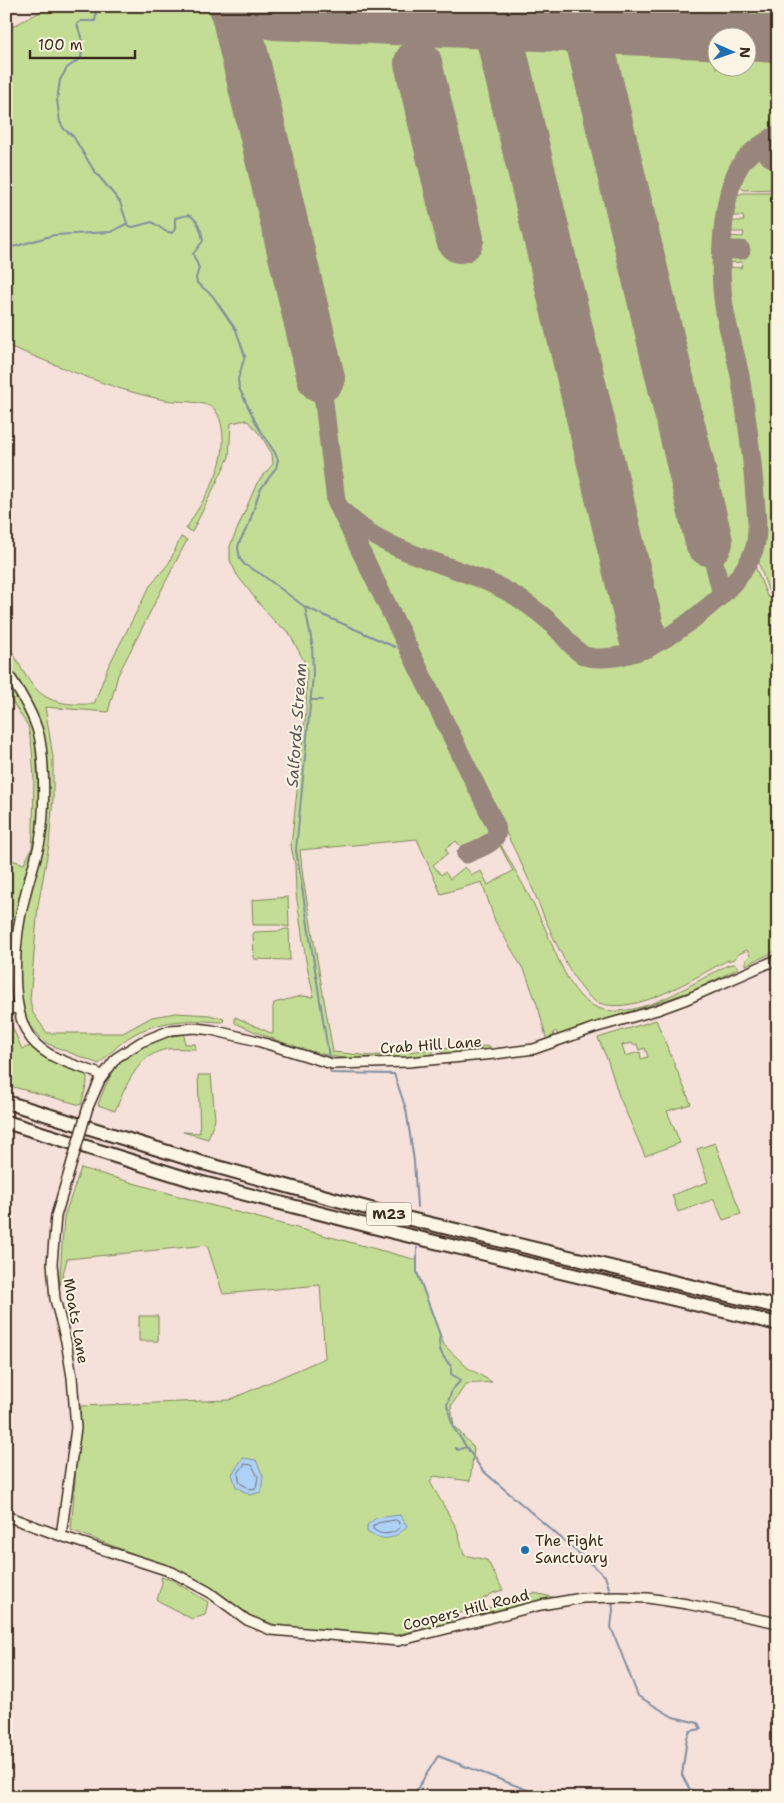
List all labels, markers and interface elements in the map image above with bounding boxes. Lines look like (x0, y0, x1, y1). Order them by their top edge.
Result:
scale bar (30, 28, 135, 60)
north arrow (706, 28, 756, 78)
text: 100 m (38, 35, 83, 55)
text: N (736, 47, 754, 58)
water label: Salfords Stream (282, 662, 311, 788)
street label: Crab Hill Lane (379, 1031, 483, 1059)
road number: M23 (366, 1202, 412, 1226)
street label: Moats Lane (59, 1277, 93, 1365)
place label: The Fight Sanctuary (535, 1531, 608, 1568)
marker: The Fight Sanctuary (519, 1544, 531, 1556)
street label: Coopers Hill Road (401, 1585, 532, 1635)

